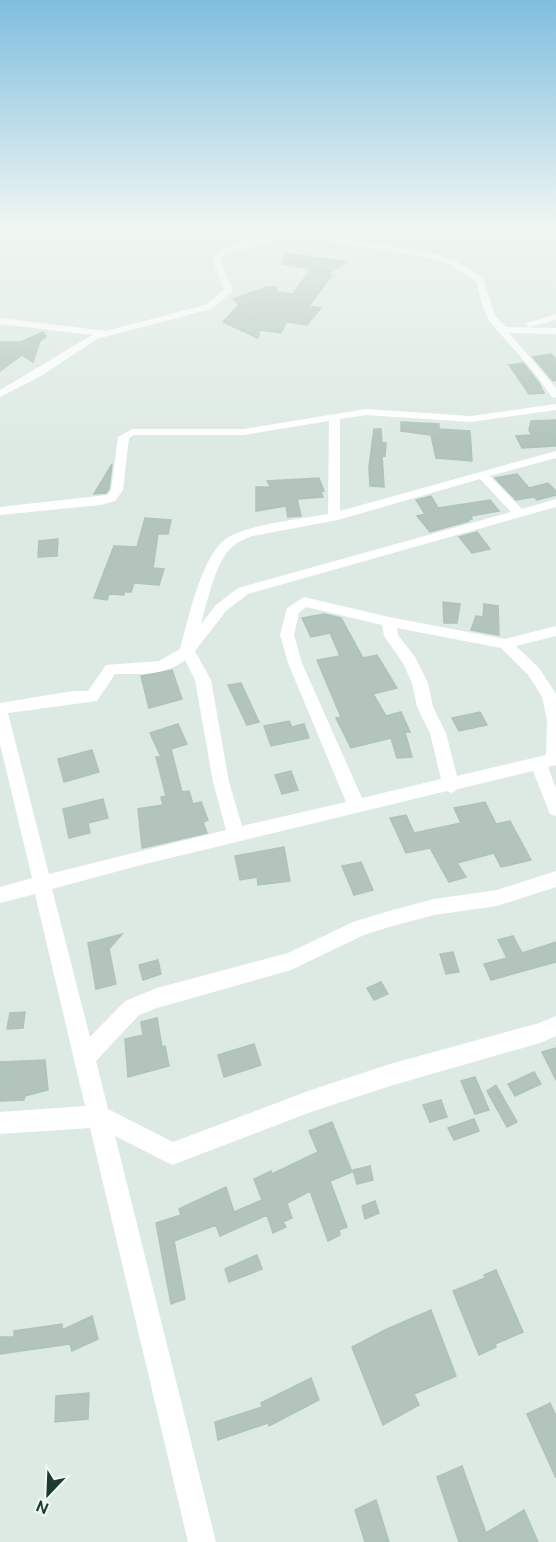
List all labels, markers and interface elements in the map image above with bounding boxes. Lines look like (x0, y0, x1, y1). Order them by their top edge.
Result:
north arrow (18, 1464, 78, 1524)
text: N (33, 1497, 51, 1518)

